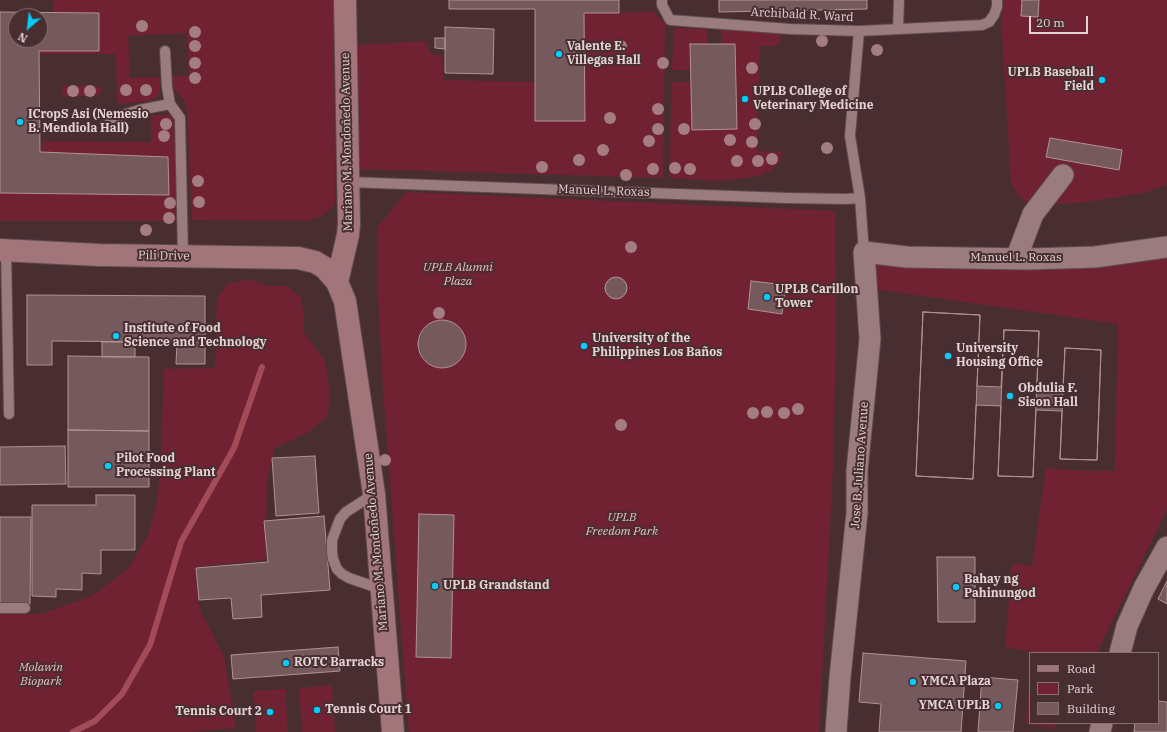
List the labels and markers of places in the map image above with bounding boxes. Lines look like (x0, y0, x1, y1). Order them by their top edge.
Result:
place label: Valente E. Villegas Hall (567, 40, 641, 68)
marker: Valente E. Villegas Hall (554, 49, 564, 59)
place label: UPLB Baseball Field (1007, 66, 1094, 94)
marker: UPLB Baseball Field (1097, 75, 1107, 85)
place label: UPLB College of Veterinary Medicine (753, 85, 874, 113)
marker: UPLB College of Veterinary Medicine (740, 94, 750, 104)
place label: ICropS Asi (Nemesio B. Mendiola Hall) (28, 108, 148, 136)
marker: ICropS Asi (Nemesio B. Mendiola Hall) (15, 117, 25, 127)
place label: UPLB Carillon Tower (775, 283, 858, 311)
marker: UPLB Carillon Tower (762, 292, 772, 302)
place label: Institute of Food Science and Technology (124, 322, 267, 350)
marker: Institute of Food Science and Technology (111, 331, 121, 341)
place label: University of the Philippines Los Baños (592, 332, 722, 360)
marker: University of the Philippines Los Baños (579, 341, 589, 351)
place label: University Housing Office (956, 342, 1043, 370)
marker: University Housing Office (943, 351, 953, 361)
place label: Obdulia F. Sison Hall (1018, 382, 1078, 410)
marker: Obdulia F. Sison Hall (1005, 391, 1015, 401)
place label: Pilot Food Processing Plant (116, 452, 215, 480)
marker: Pilot Food Processing Plant (103, 461, 113, 471)
place label: Bahay ng Pahinungod (964, 573, 1036, 601)
place label: UPLB Grandstand (443, 579, 550, 593)
marker: UPLB Grandstand (430, 581, 440, 591)
marker: Bahay ng Pahinungod (951, 582, 961, 592)
place label: ROTC Barracks (294, 656, 384, 670)
marker: ROTC Barracks (281, 658, 291, 668)
place label: YMCA Plaza (921, 675, 991, 689)
marker: YMCA Plaza (908, 677, 918, 687)
place label: YMCA UPLB (919, 699, 990, 713)
marker: YMCA UPLB (993, 701, 1003, 711)
place label: Tennis Court 1 (325, 703, 412, 717)
place label: Tennis Court 2 (175, 705, 262, 719)
marker: Tennis Court 1 (312, 705, 322, 715)
marker: Tennis Court 2 (265, 707, 275, 717)

